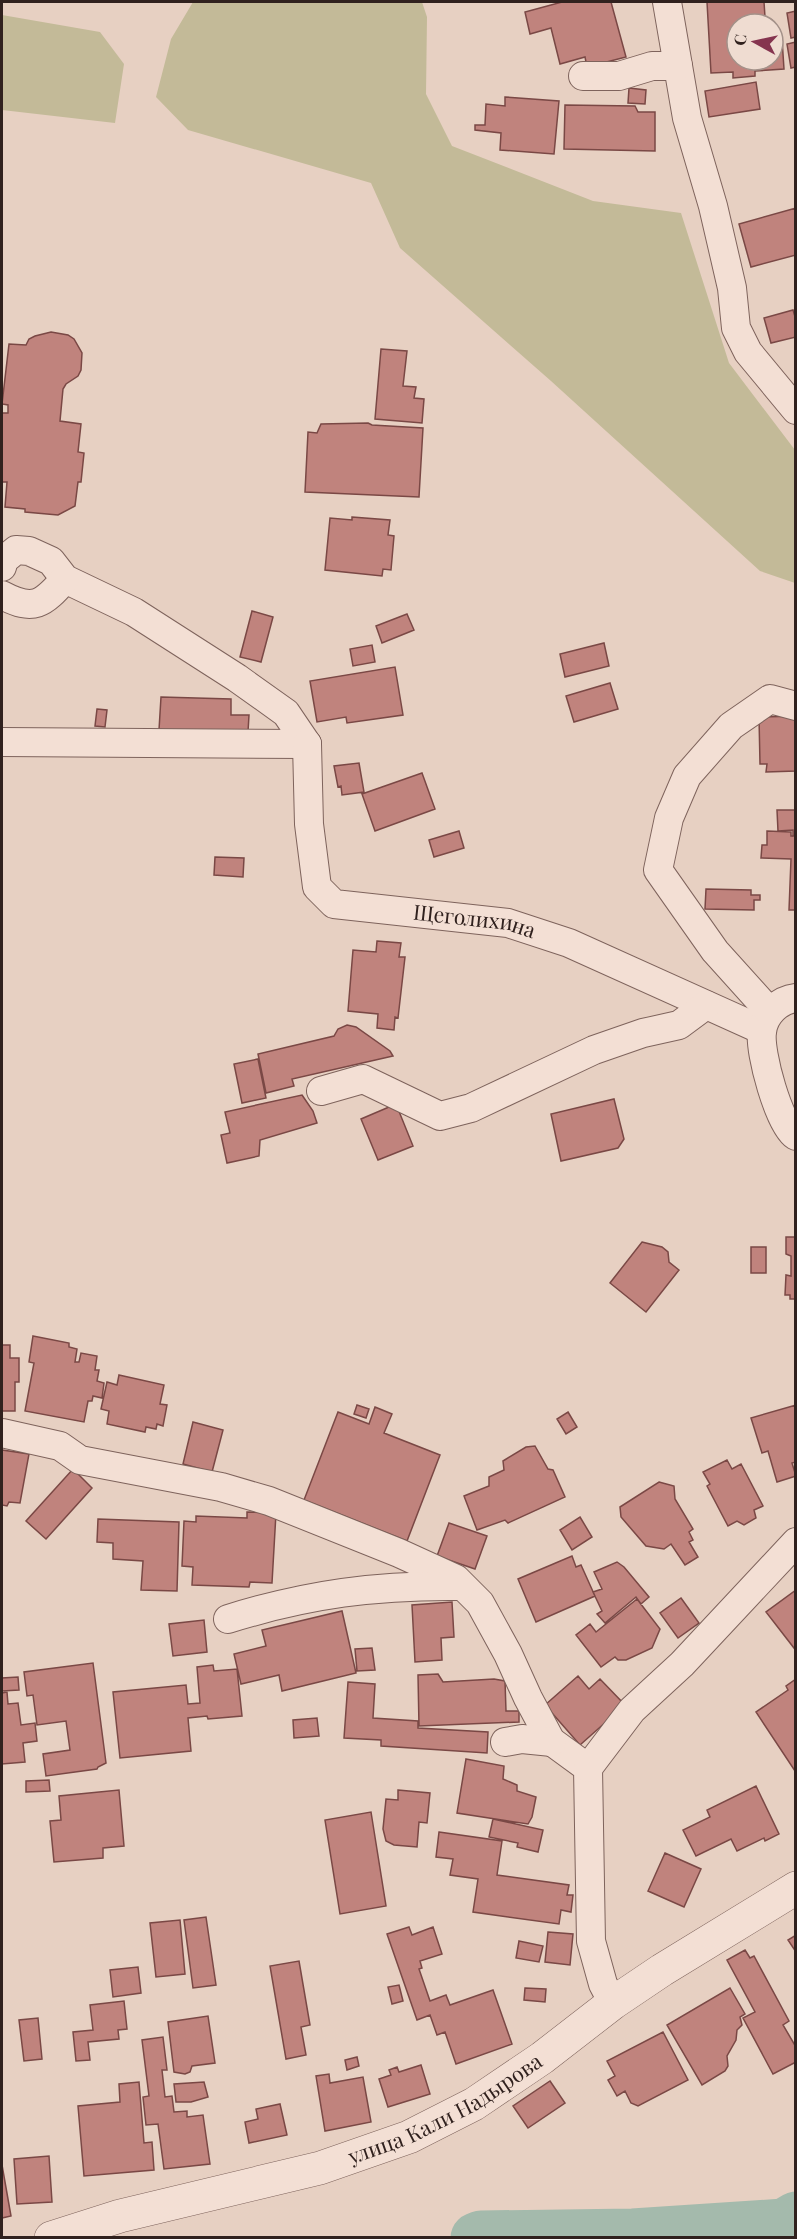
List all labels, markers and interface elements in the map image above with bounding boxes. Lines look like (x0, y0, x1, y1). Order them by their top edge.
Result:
north arrow (725, 12, 785, 72)
text: С (728, 33, 751, 47)
street label: Щеголихина (412, 897, 540, 943)
street label: улица Кали Надырова (343, 2046, 547, 2169)

